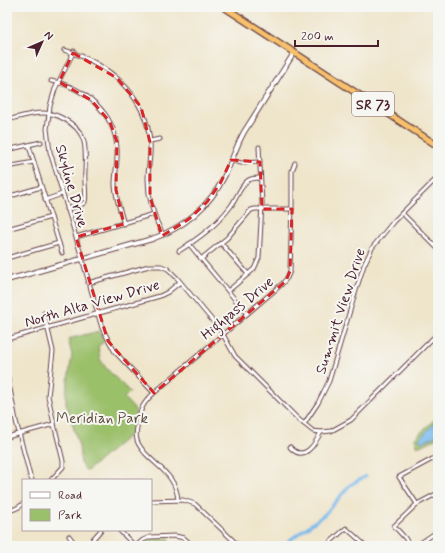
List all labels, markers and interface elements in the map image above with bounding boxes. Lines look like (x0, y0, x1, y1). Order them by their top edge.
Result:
north arrow (22, 22, 62, 62)
scale bar (295, 22, 378, 48)
text: N (41, 28, 56, 43)
text: 200 m (301, 29, 334, 45)
road number: SR 73 (352, 92, 394, 116)
street label: Skyline Drive (50, 142, 92, 230)
street label: Summit View Drive (311, 246, 371, 377)
street label: Highpass Drive (197, 272, 279, 346)
street label: North Alta View Drive (22, 275, 162, 333)
park label: Meridian Park (56, 409, 149, 429)
legend (22, 479, 152, 531)
text: Road (58, 488, 82, 504)
text: Park (58, 508, 82, 524)

